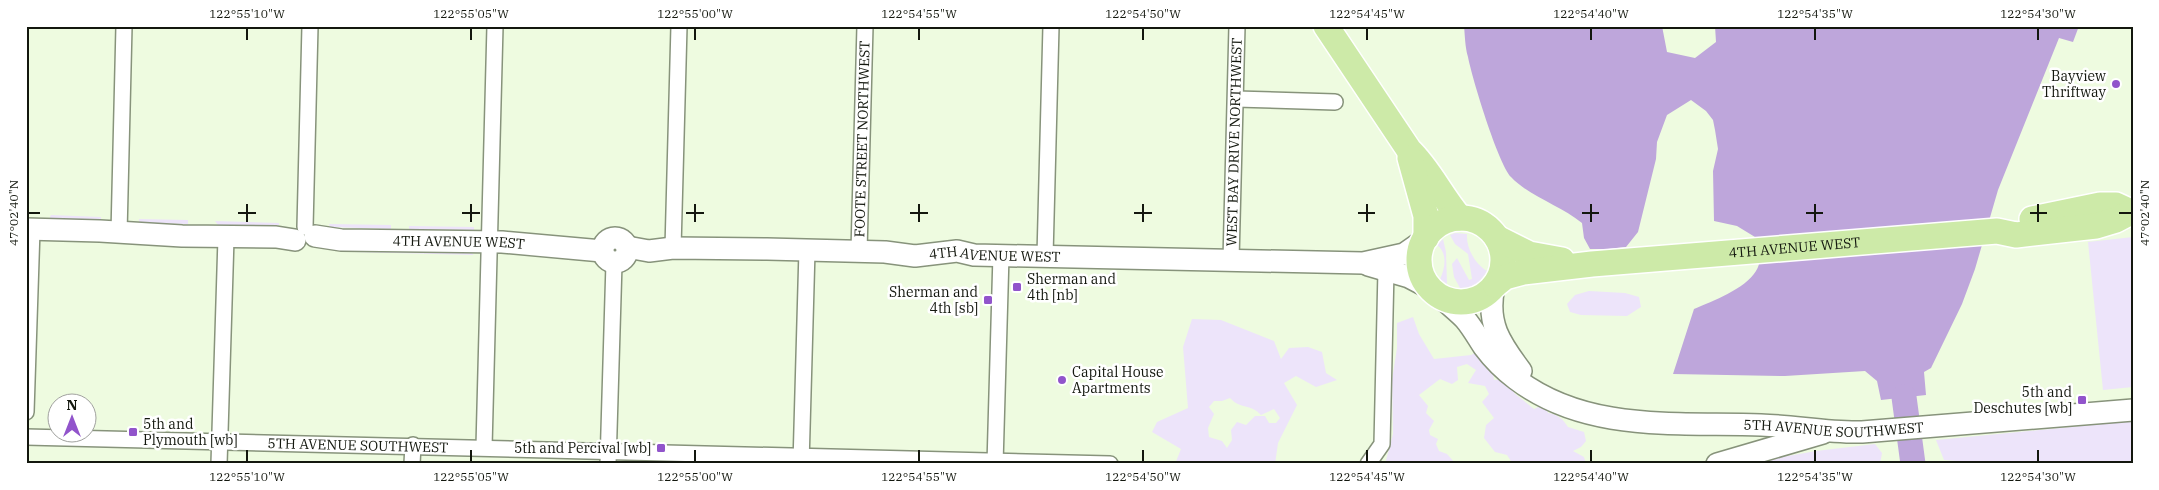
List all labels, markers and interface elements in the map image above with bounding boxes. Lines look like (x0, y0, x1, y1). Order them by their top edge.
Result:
text: 122°55'10"W (209, 6, 285, 21)
text: 122°55'05"W (433, 6, 509, 21)
text: 122°55'00"W (657, 6, 733, 21)
text: 122°54'55"W (881, 6, 957, 21)
text: 122°54'50"W (1105, 6, 1181, 21)
text: 122°54'45"W (1329, 6, 1405, 21)
text: 122°54'40"W (1553, 6, 1629, 21)
text: 122°54'35"W (1777, 6, 1853, 21)
text: 122°54'30"W (2000, 6, 2076, 21)
street label: WEST BAY DRIVE NORTHWEST (1222, 37, 1246, 247)
street label: FOOTE STREET NORTHWEST (850, 40, 874, 238)
place label: Bayview Thriftway (2042, 67, 2107, 101)
marker: Bayview Thriftway (2110, 78, 2122, 90)
text: 47°02'40"N (6, 180, 21, 246)
text: 47°02'40"N (2137, 180, 2152, 246)
street label: 4TH AVENUE WEST (392, 232, 525, 253)
street label: 4TH AVENUE WEST (1728, 233, 1861, 262)
street label: 4TH AVENUE WEST (928, 242, 1061, 266)
place label: Sherman and 4th [nb] (1027, 270, 1116, 304)
marker: Sherman and 4th [nb] (1011, 281, 1023, 293)
place label: Sherman and 4th [sb] (889, 283, 978, 317)
marker: Sherman and 4th [sb] (982, 294, 994, 306)
place label: Capital House Apartments (1072, 363, 1164, 397)
marker: Capital House Apartments (1056, 374, 1068, 386)
place label: 5th and Deschutes [wb] (1973, 383, 2072, 417)
north arrow (48, 392, 98, 442)
marker: 5th and Deschutes [wb] (2076, 394, 2088, 406)
text: N (66, 396, 78, 414)
place label: 5th and Plymouth [wb] (143, 415, 237, 449)
street label: 5TH AVENUE SOUTHWEST (1743, 416, 1924, 441)
marker: 5th and Plymouth [wb] (127, 426, 139, 438)
street label: 5TH AVENUE SOUTHWEST (267, 434, 449, 457)
place label: 5th and Percival [wb] (514, 439, 651, 457)
marker: 5th and Percival [wb] (655, 442, 667, 454)
text: 122°55'10"W (209, 469, 285, 484)
text: 122°55'05"W (433, 469, 509, 484)
text: 122°55'00"W (657, 469, 733, 484)
text: 122°54'55"W (881, 469, 957, 484)
text: 122°54'50"W (1105, 469, 1181, 484)
text: 122°54'45"W (1329, 469, 1405, 484)
text: 122°54'40"W (1553, 469, 1629, 484)
text: 122°54'35"W (1777, 469, 1853, 484)
text: 122°54'30"W (2000, 469, 2076, 484)

